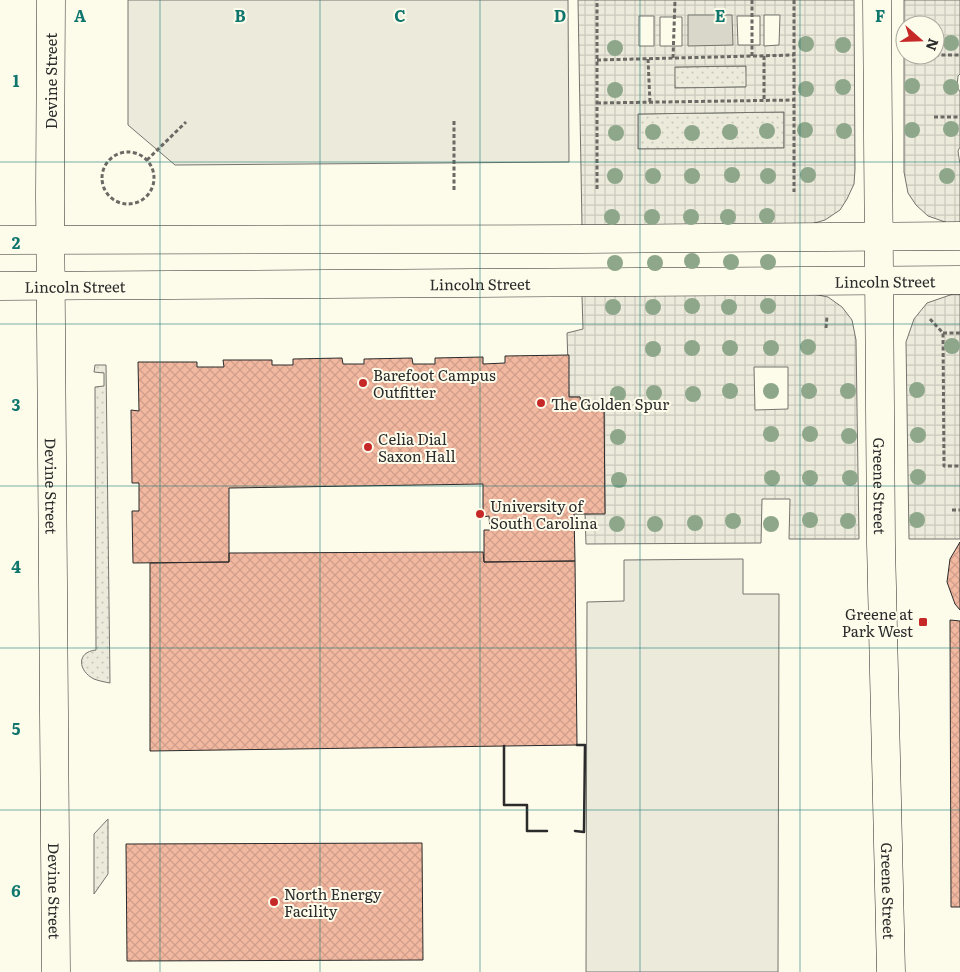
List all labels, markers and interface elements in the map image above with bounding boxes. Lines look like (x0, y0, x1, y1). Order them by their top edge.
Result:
text: A (74, 3, 86, 27)
text: B (234, 3, 246, 27)
text: C (394, 3, 406, 27)
text: D (554, 3, 566, 27)
text: E (715, 3, 726, 27)
text: F (875, 3, 885, 27)
north arrow (895, 15, 945, 65)
street label: Devine Street (39, 33, 62, 129)
text: N (922, 36, 945, 54)
text: 1 (13, 68, 20, 92)
text: 2 (12, 230, 21, 254)
street label: Lincoln Street (834, 269, 936, 292)
street label: Lincoln Street (429, 271, 531, 295)
street label: Lincoln Street (24, 274, 126, 297)
place label: Barefoot Campus Outfitter (373, 363, 496, 403)
marker: Barefoot Campus Outfitter (357, 377, 369, 389)
text: 3 (12, 392, 21, 416)
place label: The Golden Spur (551, 392, 669, 415)
marker: The Golden Spur (535, 397, 547, 409)
place label: Celia Dial Saxon Hall (378, 427, 455, 467)
street label: Greene Street (869, 437, 892, 535)
street label: Devine Street (40, 438, 64, 534)
marker: Celia Dial Saxon Hall (362, 441, 374, 453)
place label: University of South Carolina (490, 494, 598, 534)
marker: University of South Carolina (474, 508, 486, 520)
text: 4 (11, 554, 21, 578)
place label: Greene at Park West (842, 602, 913, 642)
marker: Greene at Park West (917, 616, 929, 628)
text: 5 (12, 716, 21, 740)
street label: Greene Street (876, 842, 902, 940)
street label: Devine Street (44, 843, 67, 939)
text: 6 (11, 878, 21, 902)
place label: North Energy Facility (284, 882, 382, 922)
marker: North Energy Facility (268, 896, 280, 908)

